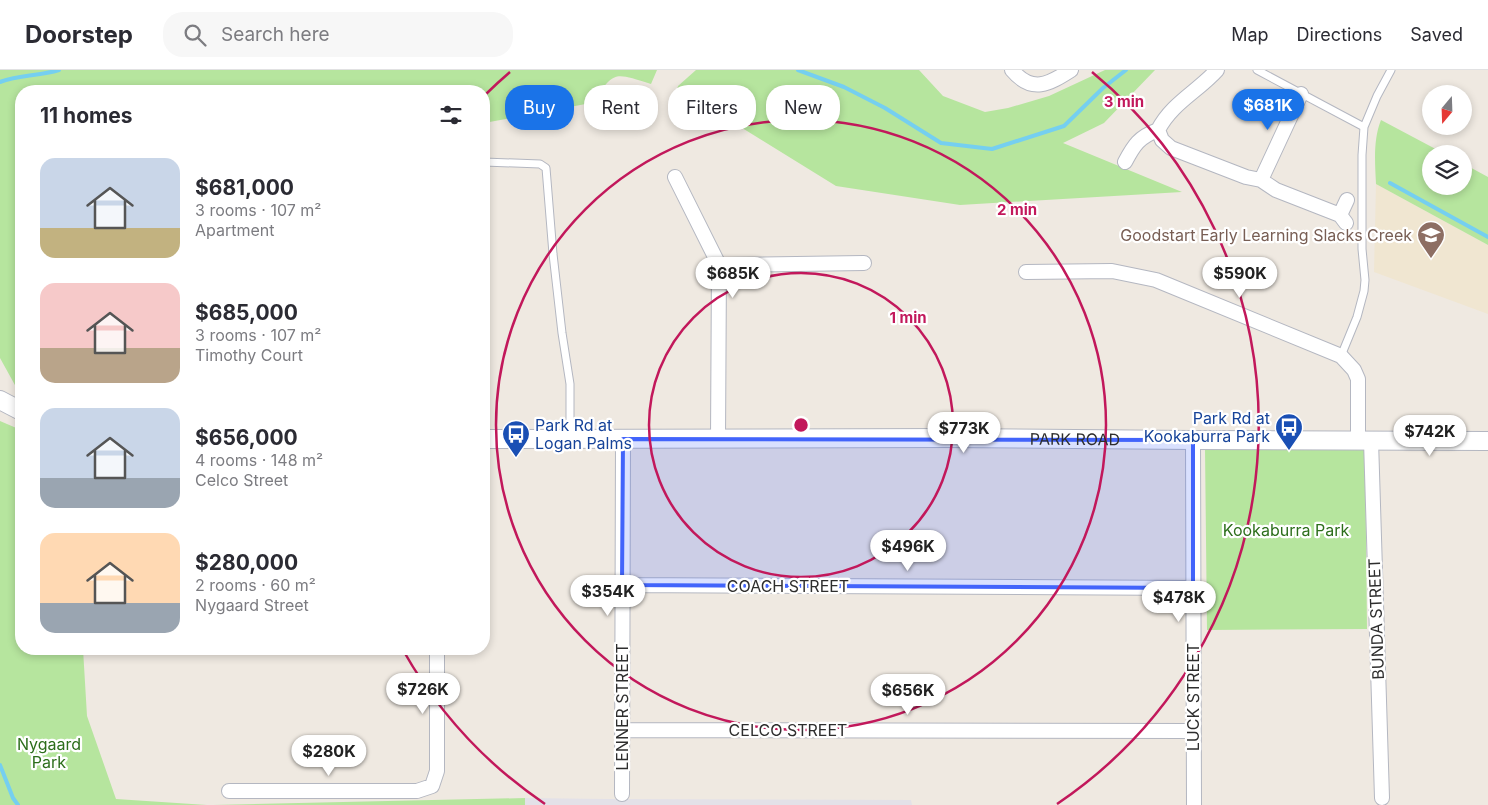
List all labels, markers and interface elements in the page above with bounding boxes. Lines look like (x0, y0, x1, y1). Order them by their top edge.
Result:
search box (163, 12, 513, 57)
text: Doorstep (25, 20, 133, 49)
icon: search (181, 21, 209, 49)
text: Search here (221, 23, 330, 46)
text: Map (1231, 24, 1269, 45)
text: Directions (1297, 24, 1382, 45)
text: Saved (1410, 24, 1463, 45)
chip: Buy (505, 85, 574, 130)
chip: Rent (584, 85, 658, 130)
chip: Filters (668, 85, 756, 130)
chip: New (766, 85, 840, 130)
north arrow (1422, 85, 1472, 135)
map controls (1422, 85, 1472, 195)
pin: $681K (1233, 88, 1303, 131)
text: 3 min (1104, 92, 1144, 111)
text: $681K (1243, 95, 1293, 115)
icon: filters (437, 101, 465, 129)
text: 11 homes (40, 103, 132, 128)
button: layers (1422, 145, 1472, 195)
text: $681,000 (195, 175, 294, 200)
icon: home (80, 178, 140, 238)
text: 3 rooms · 107 m² (195, 200, 321, 220)
text: 2 min (997, 200, 1037, 219)
text: Apartment (195, 220, 275, 240)
school or university icon: Goodstart Early Learning Slacks Creek (1416, 220, 1446, 259)
place label: Goodstart Early Learning Slacks Creek (1120, 225, 1412, 245)
pin: $685K (698, 256, 768, 299)
pin: $590K (1205, 256, 1275, 299)
text: $685K (706, 263, 760, 283)
text: $590K (1213, 263, 1267, 283)
text: $685,000 (195, 300, 298, 325)
icon: home (80, 303, 140, 363)
text: 1 min (889, 308, 927, 327)
text: 3 rooms · 107 m² (195, 325, 321, 345)
text: Timothy Court (195, 345, 303, 365)
place label: Park Rd at Kookaburra Park (1144, 408, 1270, 446)
pin: $773K (929, 412, 999, 454)
bus stop icon: Park Rd at Kookaburra Park (1274, 412, 1304, 451)
pin: $742K (1395, 414, 1465, 457)
place label: Park Rd at Logan Palms (535, 415, 632, 453)
centre of rings (792, 416, 810, 434)
text: $773K (939, 418, 989, 438)
bus stop icon: Park Rd at Logan Palms (501, 419, 531, 458)
text: $742K (1404, 421, 1456, 441)
text: $656,000 (195, 425, 298, 450)
icon: home (80, 428, 140, 488)
street label: PARK ROAD (1030, 429, 1120, 449)
text: 4 rooms · 148 m² (195, 450, 323, 470)
text: Celco Street (195, 470, 288, 490)
park label: Kookaburra Park (1223, 520, 1349, 540)
pin: $496K (873, 530, 943, 572)
text: $496K (881, 536, 935, 556)
text: $280,000 (195, 550, 298, 575)
icon: home (80, 553, 140, 613)
street label: BUNDA STREET (1364, 558, 1388, 680)
pin: $354K (573, 574, 643, 617)
text: 2 rooms · 60 m² (195, 575, 316, 595)
street label: COACH STREET (727, 576, 849, 596)
pin: $478K (1144, 580, 1214, 623)
text: $354K (581, 581, 635, 601)
text: $478K (1153, 587, 1205, 607)
text: Nygaard Street (195, 595, 309, 615)
street label: LENNER STREET (612, 643, 632, 771)
street label: LUCK STREET (1183, 643, 1203, 751)
pin: $726K (388, 672, 458, 715)
pin: $656K (873, 674, 943, 716)
text: $726K (397, 679, 449, 699)
text: $656K (882, 680, 935, 700)
street label: CELCO STREET (729, 720, 847, 740)
park label: Nygaard Park (17, 734, 81, 772)
pin: $280K (294, 734, 364, 777)
text: $280K (302, 741, 356, 761)

